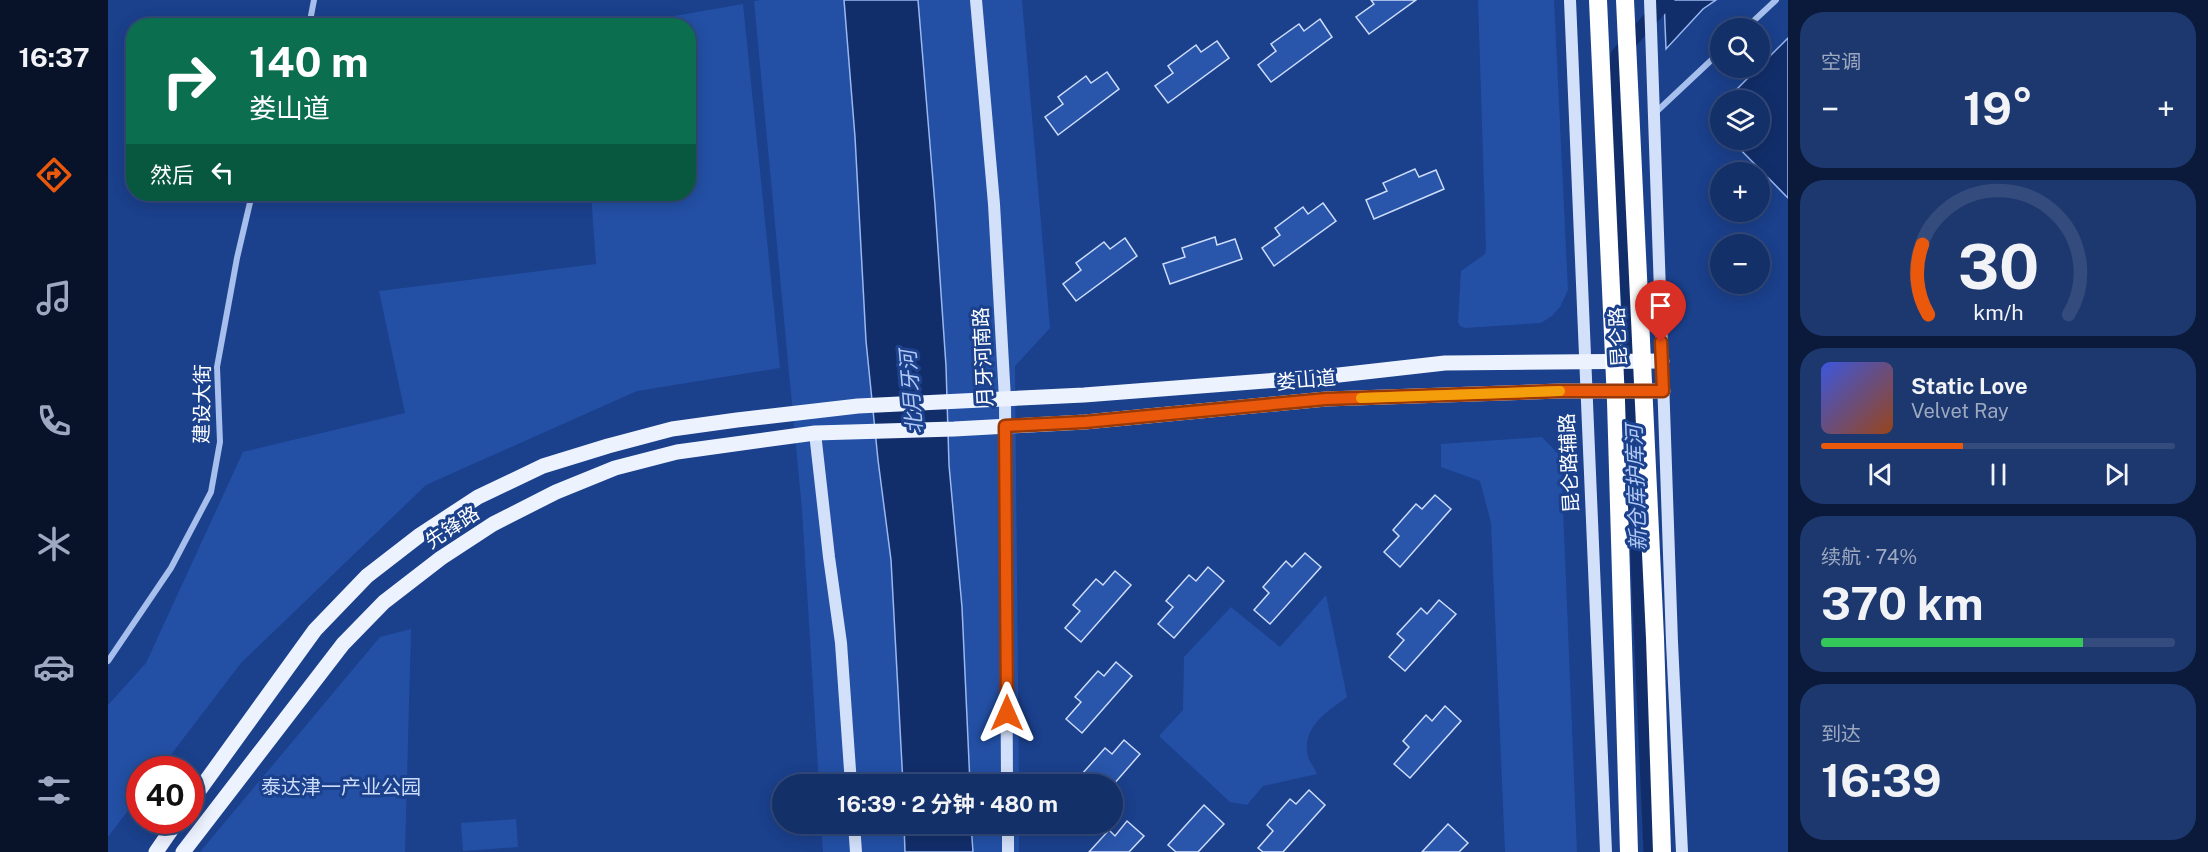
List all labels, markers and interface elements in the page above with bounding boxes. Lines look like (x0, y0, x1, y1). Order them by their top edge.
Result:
map controls (1710, 18, 1770, 294)
button: search (1710, 18, 1770, 78)
text: 140 m (249, 37, 369, 86)
text: 16:37 (18, 41, 90, 73)
icon: right (150, 42, 228, 120)
text: 空调 (1821, 50, 1861, 74)
text: 19° (1963, 82, 2033, 135)
button: layers (1710, 90, 1770, 150)
text: − (1821, 90, 1839, 128)
text: + (2157, 90, 2175, 128)
text: 娄山道 (249, 92, 330, 124)
icon: directions (33, 154, 75, 196)
icon: left (206, 156, 239, 189)
text: 然后 (150, 162, 194, 188)
button: + (1710, 162, 1770, 222)
text: 30 (1957, 230, 2039, 303)
button: − (1710, 234, 1770, 294)
icon: music (33, 277, 75, 319)
pin (1635, 280, 1686, 342)
icon: arrive (1644, 289, 1677, 322)
text: km/h (1973, 300, 2023, 325)
street label: 月牙河南路 (968, 306, 998, 408)
street label: 昆仑路 (1604, 306, 1632, 368)
water label: 北月牙河 (895, 345, 927, 435)
street label: 建设大街 (189, 364, 215, 444)
street label: 娄山道 (1275, 365, 1337, 395)
text: Static Love (1911, 373, 2028, 399)
text: Velvet Ray (1911, 399, 2009, 423)
icon: phone (33, 400, 75, 442)
street label: 昆仑路辅路 (1554, 412, 1584, 514)
water label: 新仓库护库河 (1621, 421, 1651, 551)
icon: previous (1864, 458, 1897, 491)
icon: pause (1982, 458, 2015, 491)
icon: next (2100, 458, 2133, 491)
street label: 先锋路 (420, 501, 484, 553)
icon: climate (33, 523, 75, 565)
text: 续航 · 74% (1821, 545, 1917, 569)
text: 370 km (1821, 577, 1983, 630)
icon: car (33, 646, 75, 688)
position arrow (975, 681, 1039, 745)
text: 到达 (1821, 722, 1861, 746)
text: 16:39 (1821, 754, 1942, 807)
speed limit sign: 40 (126, 756, 204, 834)
icon: filters (33, 769, 75, 811)
park label: 泰达津一产业公园 (261, 775, 421, 799)
text: 16:39 · 2 分钟 · 480 m (837, 791, 1058, 817)

